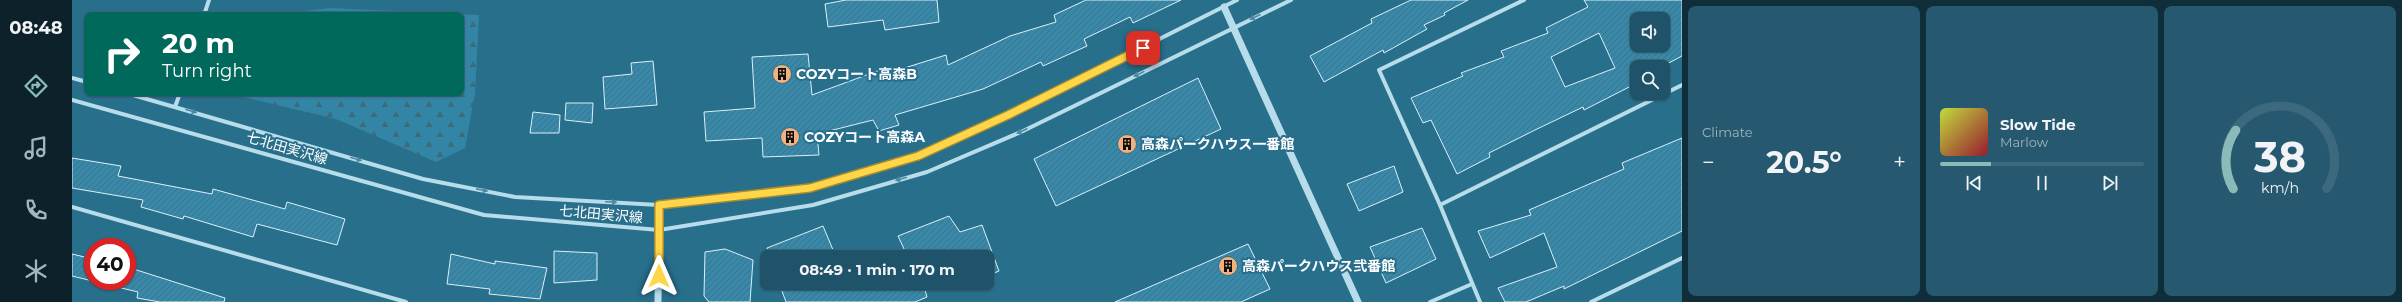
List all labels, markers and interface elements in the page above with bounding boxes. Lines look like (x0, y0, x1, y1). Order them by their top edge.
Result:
map controls (1630, 12, 1670, 100)
button: sound (1630, 12, 1670, 52)
one-way arrow (1250, 14, 1261, 20)
text: 08:48 (9, 17, 63, 39)
text: 20 m (162, 26, 235, 60)
icon: right (96, 28, 148, 80)
pin (1126, 31, 1160, 65)
icon: arrive (1132, 37, 1154, 59)
text: Turn right (162, 60, 252, 82)
button: search (1630, 60, 1670, 100)
building icon: COZYコート高森B (771, 63, 793, 85)
place label: COZYコート高森B (796, 65, 917, 83)
one-way arrow (1133, 71, 1144, 77)
icon: directions (22, 72, 50, 100)
one-way arrow (185, 108, 197, 114)
text: Slow Tide (2000, 115, 2076, 134)
text: Climate (1702, 124, 1753, 140)
building icon: COZYコート高森A (779, 126, 801, 148)
street label: 七北田実沢線 (244, 128, 330, 168)
place label: COZYコート高森A (804, 128, 925, 146)
one-way arrow (1016, 128, 1027, 134)
text: 38 (2253, 132, 2306, 182)
building icon: 高森パークハウス一番館 (1116, 133, 1138, 155)
icon: music (22, 134, 50, 162)
text: Marlow (2000, 134, 2048, 150)
place label: 高森パークハウス一番館 (1141, 135, 1294, 153)
text: 20.5° (1766, 144, 1842, 181)
text: − (1702, 149, 1715, 176)
text: + (1893, 149, 1906, 176)
one-way arrow (350, 156, 362, 162)
icon: previous (1963, 172, 1985, 194)
icon: pause (2031, 172, 2053, 194)
icon: next (2099, 172, 2121, 194)
one-way arrow (895, 176, 907, 182)
text: km/h (2261, 179, 2299, 197)
one-way arrow (476, 188, 488, 194)
icon: phone (22, 196, 50, 224)
one-way arrow (605, 198, 617, 205)
street label: 七北田実沢線 (558, 201, 644, 227)
speed limit sign: 40 (84, 238, 136, 290)
position arrow (638, 255, 680, 297)
building icon: 高森パークハウス弐番館 (1217, 255, 1239, 277)
icon: climate (22, 257, 50, 285)
place label: 高森パークハウス弐番館 (1242, 257, 1395, 275)
text: 08:49 · 1 min · 170 m (799, 260, 955, 279)

